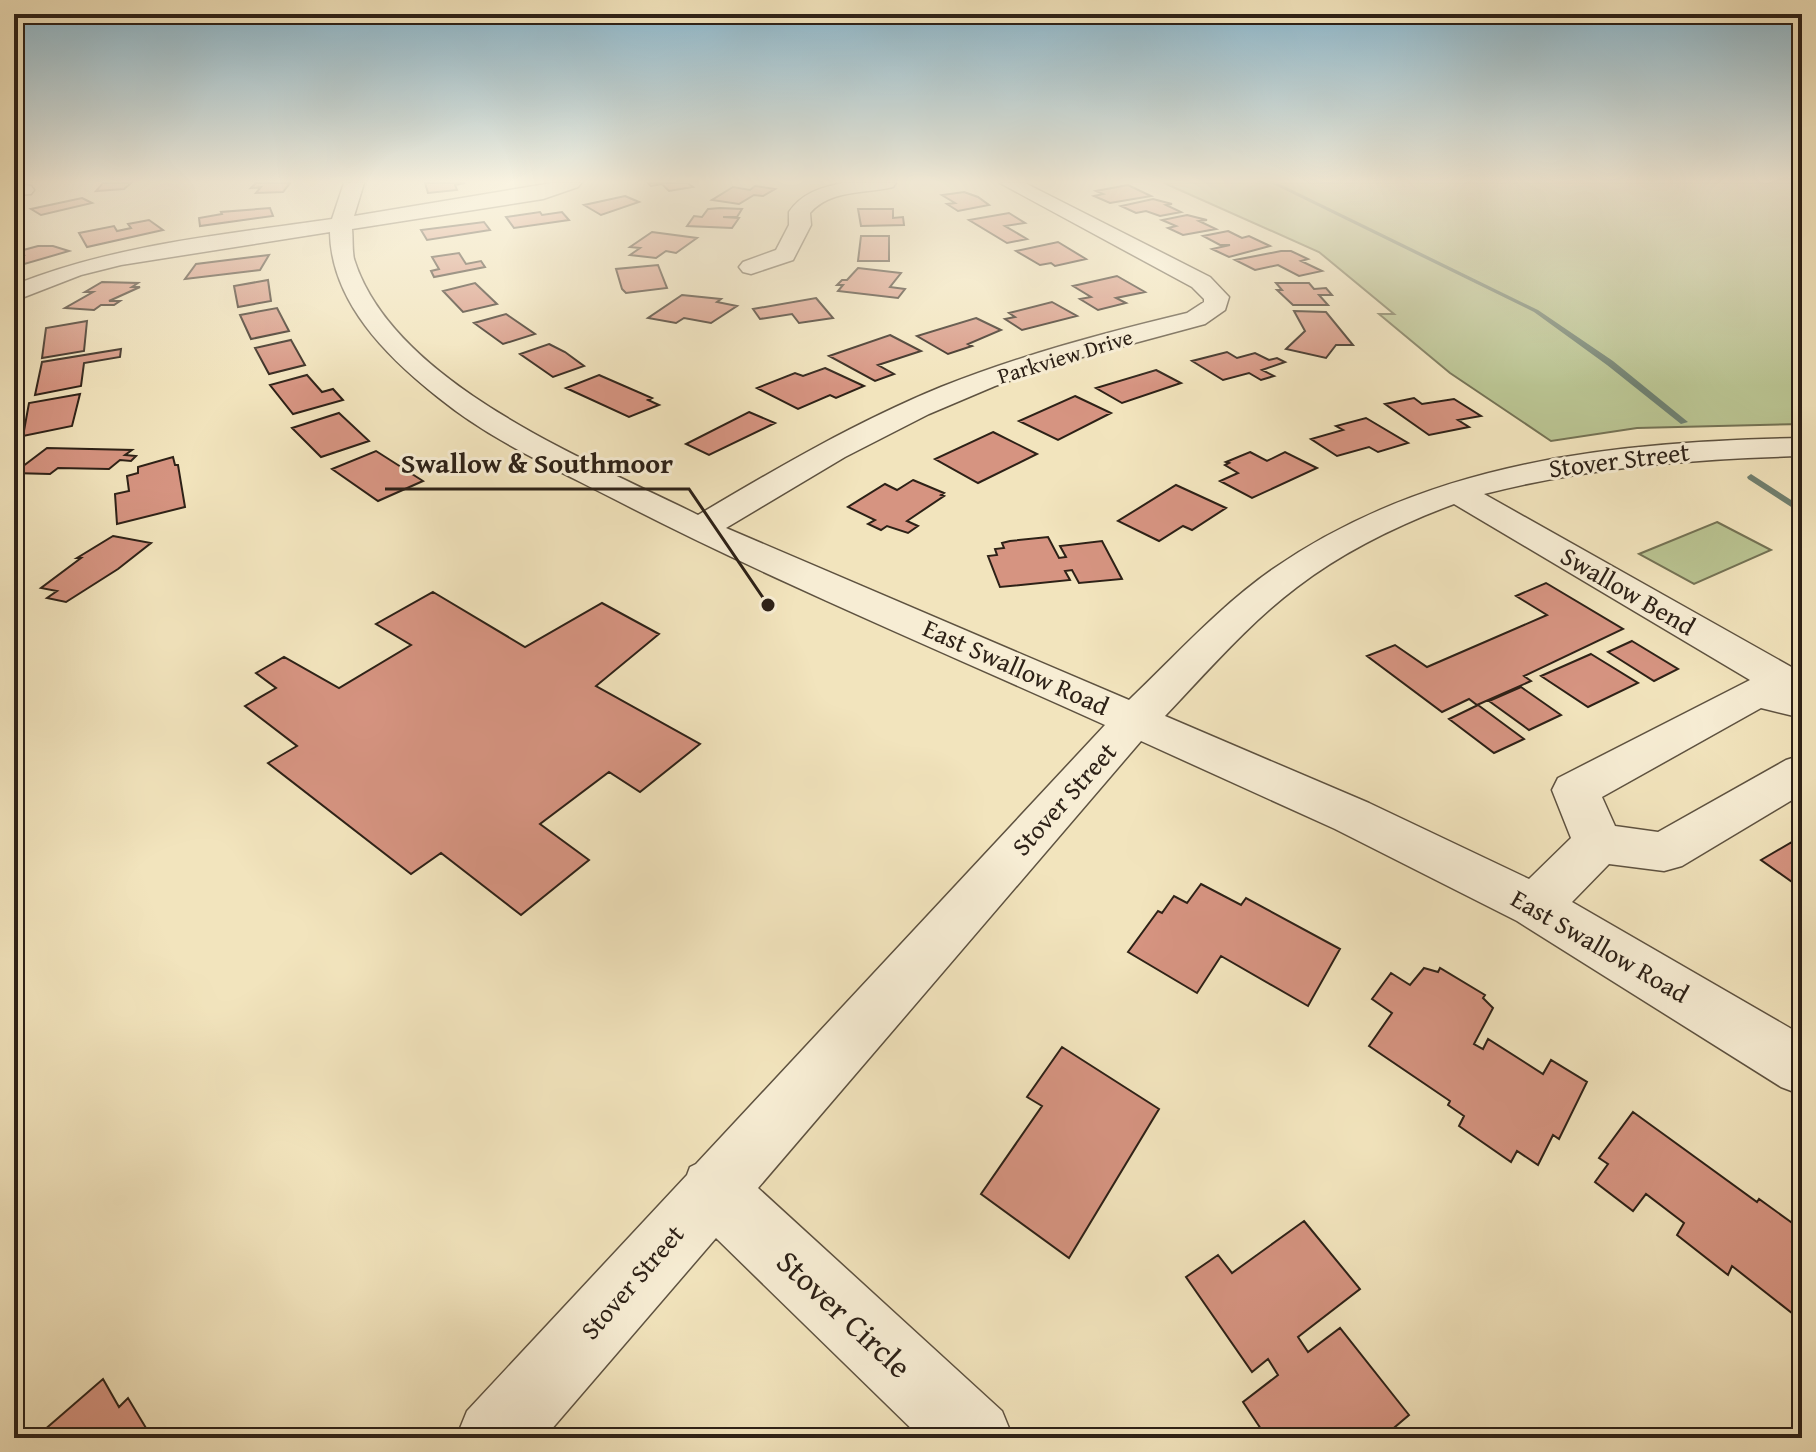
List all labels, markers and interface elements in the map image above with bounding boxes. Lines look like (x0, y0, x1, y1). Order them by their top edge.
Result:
street label: Parkview Drive (994, 320, 1136, 392)
street label: Stover Street (1546, 432, 1691, 487)
callout: Swallow & Southmoor (385, 437, 689, 489)
text: Swallow & Southmoor (401, 442, 673, 483)
street label: Swallow Bend (1553, 536, 1703, 645)
street label: East Swallow Road (917, 608, 1115, 725)
street label: Stover Street (1002, 733, 1125, 864)
street label: East Swallow Road (1504, 879, 1697, 1012)
street label: Stover Street (571, 1216, 693, 1348)
street label: Stover Circle (766, 1239, 922, 1389)

